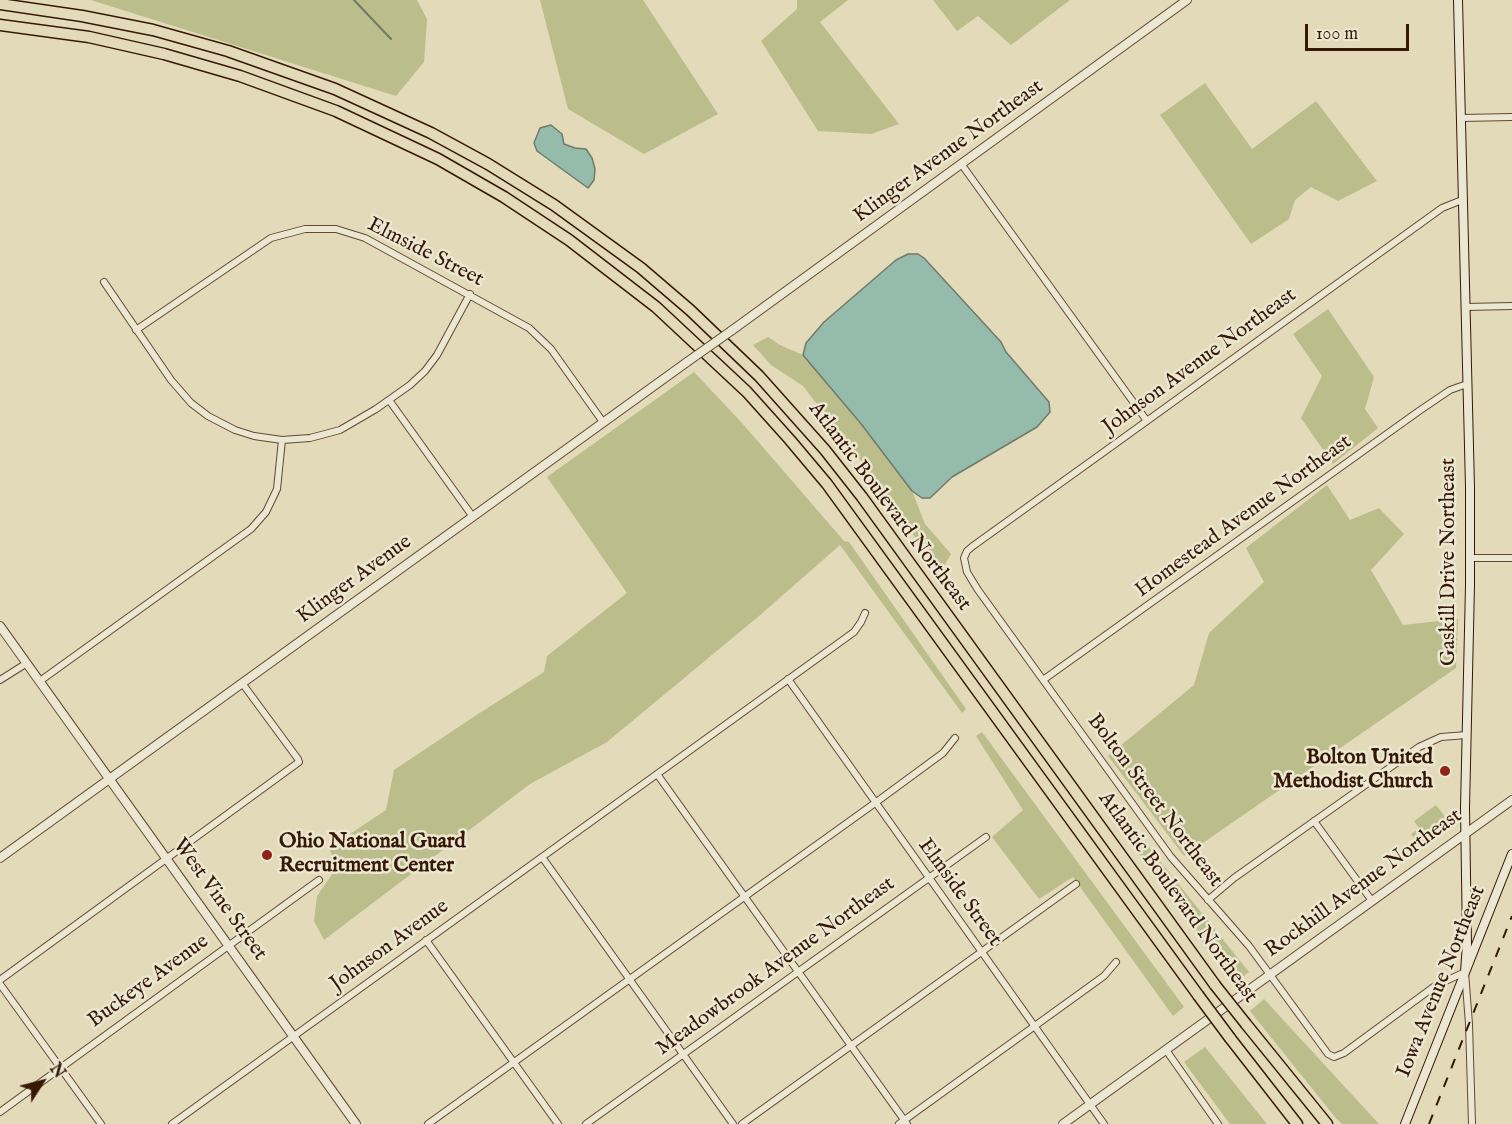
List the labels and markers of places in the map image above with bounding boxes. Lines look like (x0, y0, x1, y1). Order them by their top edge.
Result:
place label: Bolton United Methodist Church (1273, 746, 1433, 796)
marker: Bolton United Methodist Church (1438, 764, 1452, 778)
place label: Ohio National Guard Recruitment Center (279, 830, 466, 880)
marker: Ohio National Guard Recruitment Center (260, 848, 274, 862)

